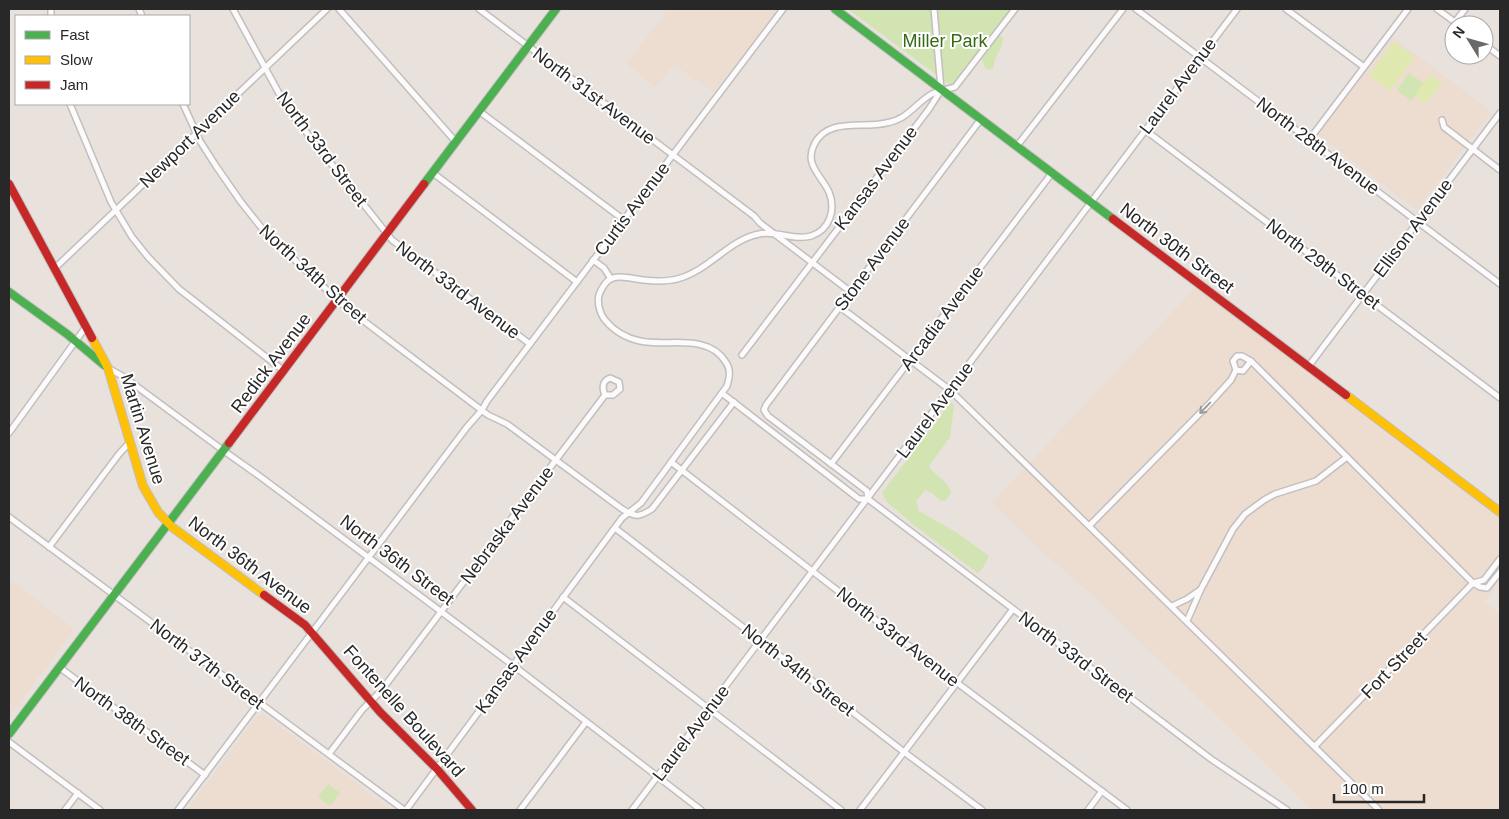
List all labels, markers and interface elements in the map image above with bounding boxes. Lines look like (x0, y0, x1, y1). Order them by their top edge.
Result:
legend (15, 15, 190, 105)
north arrow (1444, 15, 1494, 65)
text: N (1449, 23, 1468, 41)
text: Fast (60, 26, 90, 43)
park label: Miller Park (902, 31, 989, 51)
street label: Laurel Avenue (1135, 34, 1221, 138)
street label: North 31st Avenue (529, 44, 659, 148)
text: Slow (60, 51, 93, 68)
text: Jam (60, 76, 88, 93)
street label: Newport Avenue (136, 86, 244, 192)
street label: North 33rd Street (272, 88, 372, 210)
street label: North 28th Avenue (1253, 93, 1383, 199)
street label: Kansas Avenue (830, 122, 922, 234)
street label: Curtis Avenue (590, 158, 674, 260)
street label: Ellison Avenue (1370, 175, 1456, 281)
street label: North 30th Street (1116, 199, 1238, 297)
street label: Stone Avenue (830, 213, 914, 315)
street label: North 29th Street (1262, 215, 1384, 313)
street label: North 34th Street (255, 221, 371, 327)
street label: North 33rd Avenue (392, 237, 524, 343)
street label: Arcadia Avenue (896, 262, 988, 374)
street label: Redick Avenue (227, 309, 315, 417)
street label: Laurel Avenue (892, 358, 978, 462)
street label: Martin Avenue (117, 371, 169, 487)
one-way arrow (1199, 401, 1211, 414)
street label: Nebraska Avenue (456, 462, 558, 588)
street label: North 36th Street (336, 511, 458, 609)
street label: North 36th Avenue (185, 512, 315, 618)
street label: North 33rd Avenue (833, 583, 963, 691)
street label: Kansas Avenue (471, 605, 561, 717)
street label: North 33rd Street (1015, 607, 1137, 707)
street label: North 37th Street (146, 615, 268, 713)
street label: North 34th Street (738, 620, 858, 720)
street label: Fort Street (1357, 627, 1431, 703)
street label: Fontenelle Boulevard (340, 641, 468, 781)
street label: North 38th Street (71, 673, 193, 769)
street label: Laurel Avenue (648, 681, 734, 785)
scale bar (1334, 772, 1424, 804)
text: 100 m (1342, 780, 1384, 797)

